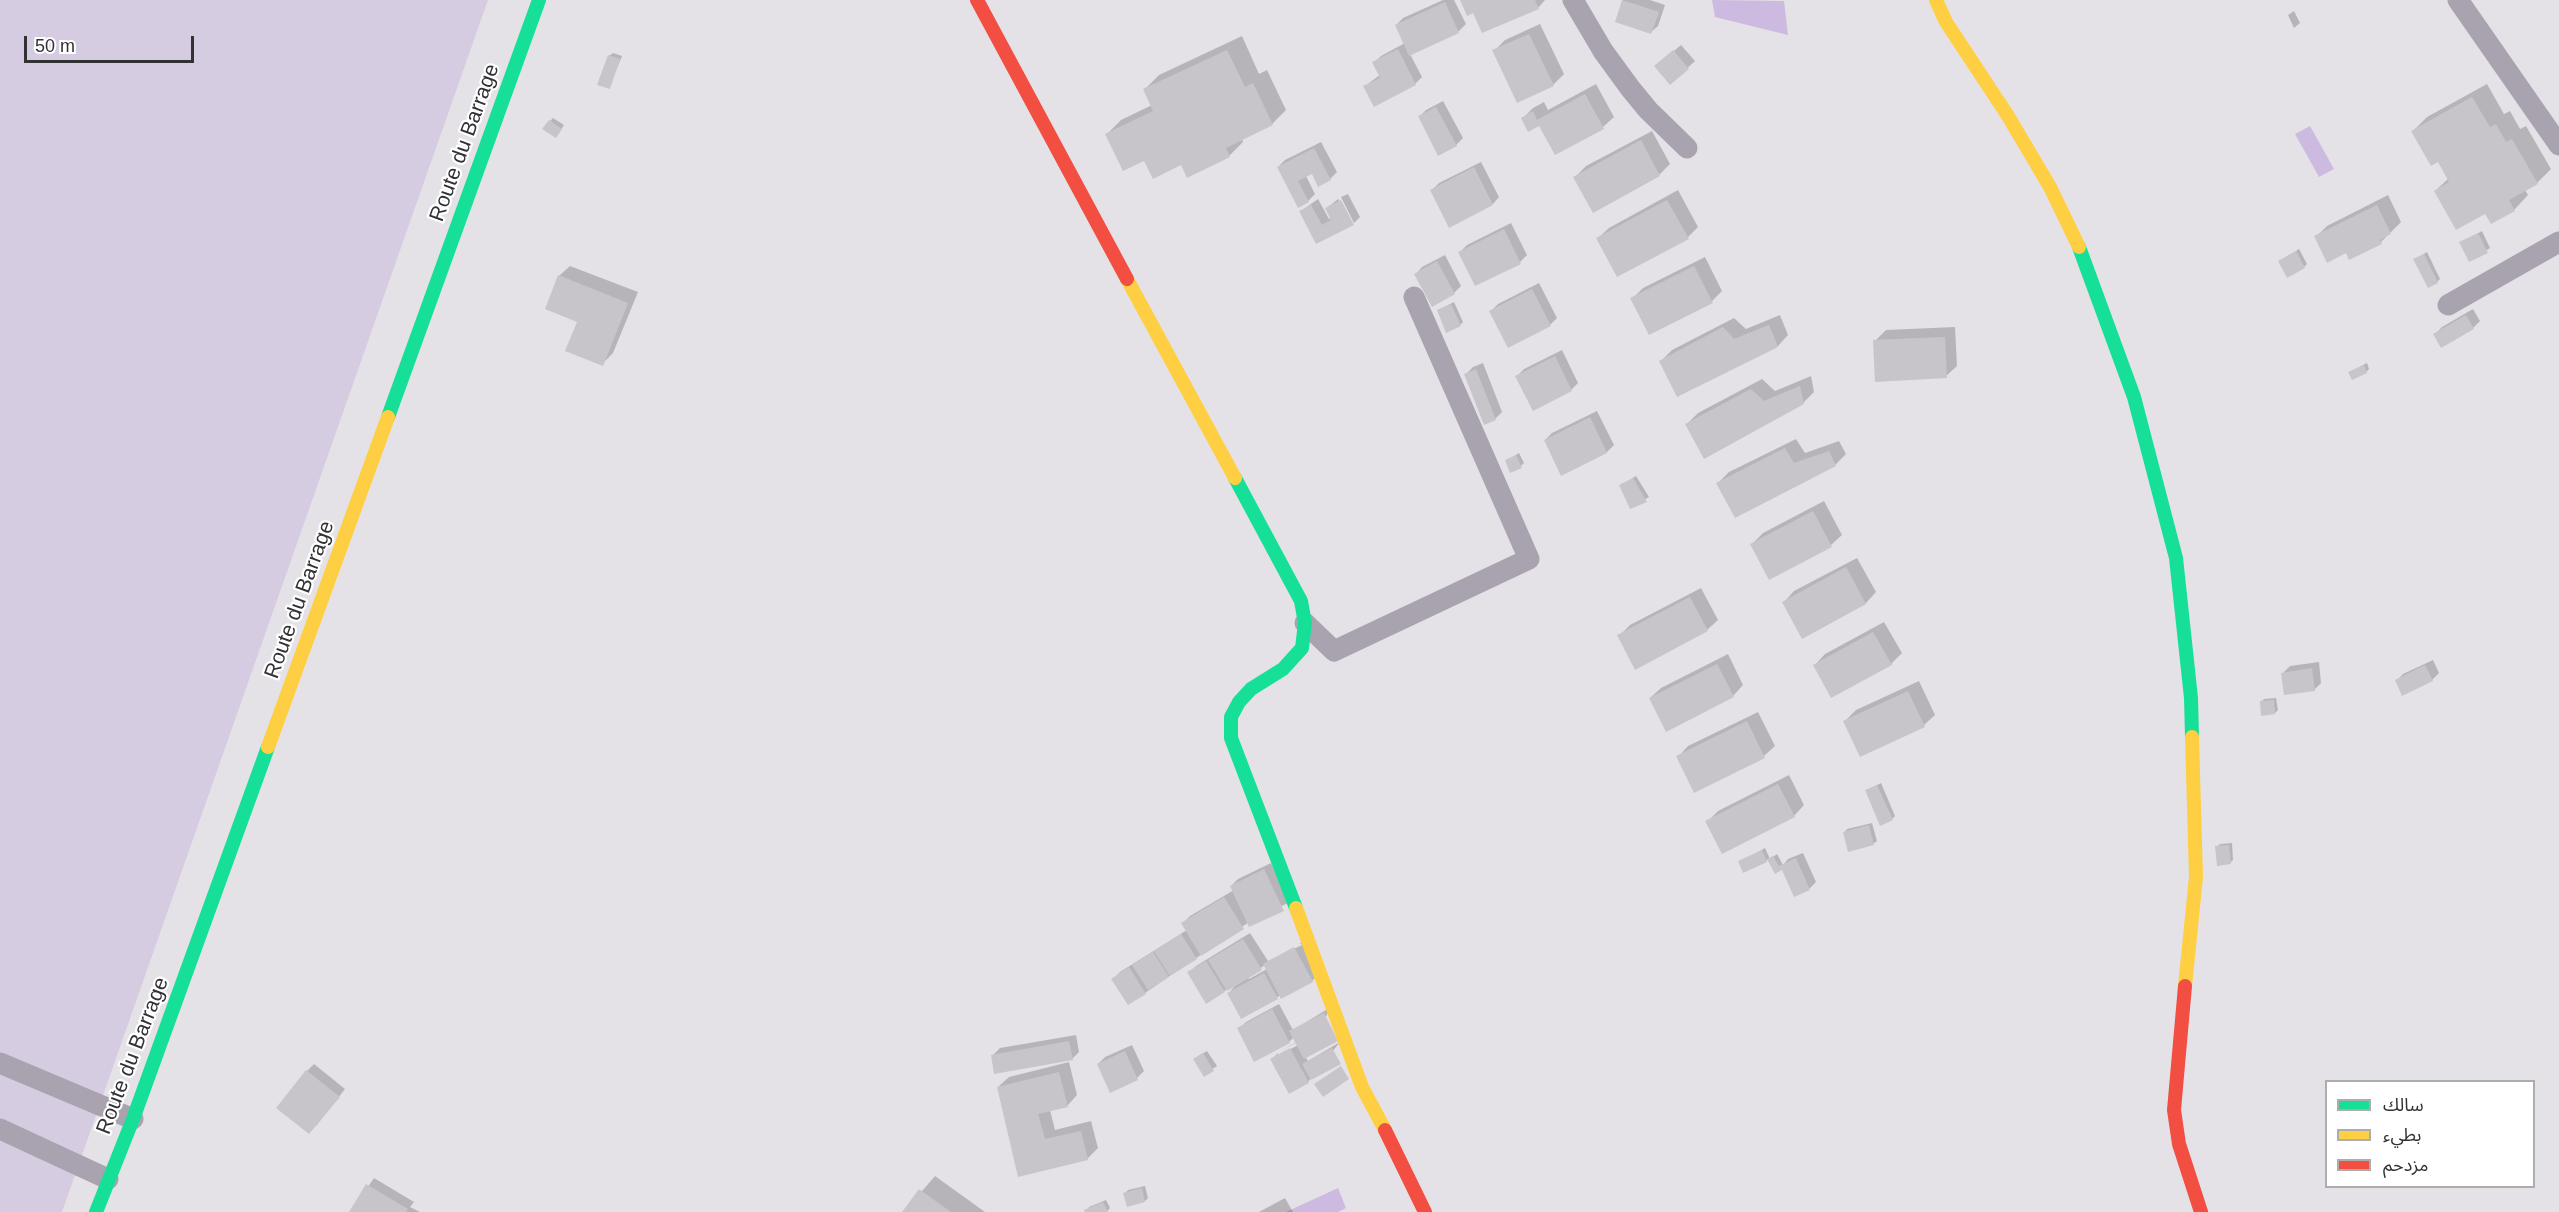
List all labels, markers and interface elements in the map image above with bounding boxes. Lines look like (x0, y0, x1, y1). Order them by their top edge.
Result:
scale bar (27, 24, 196, 62)
text: 50 m (35, 36, 75, 56)
street label: Route du Barrage (425, 61, 505, 225)
street label: Route du Barrage (260, 518, 340, 682)
street label: Route du Barrage (92, 974, 174, 1138)
legend (2325, 1080, 2535, 1188)
text: سالك (2383, 1095, 2424, 1115)
text: بطيء (2383, 1125, 2421, 1145)
text: مزدحم (2383, 1155, 2428, 1175)

